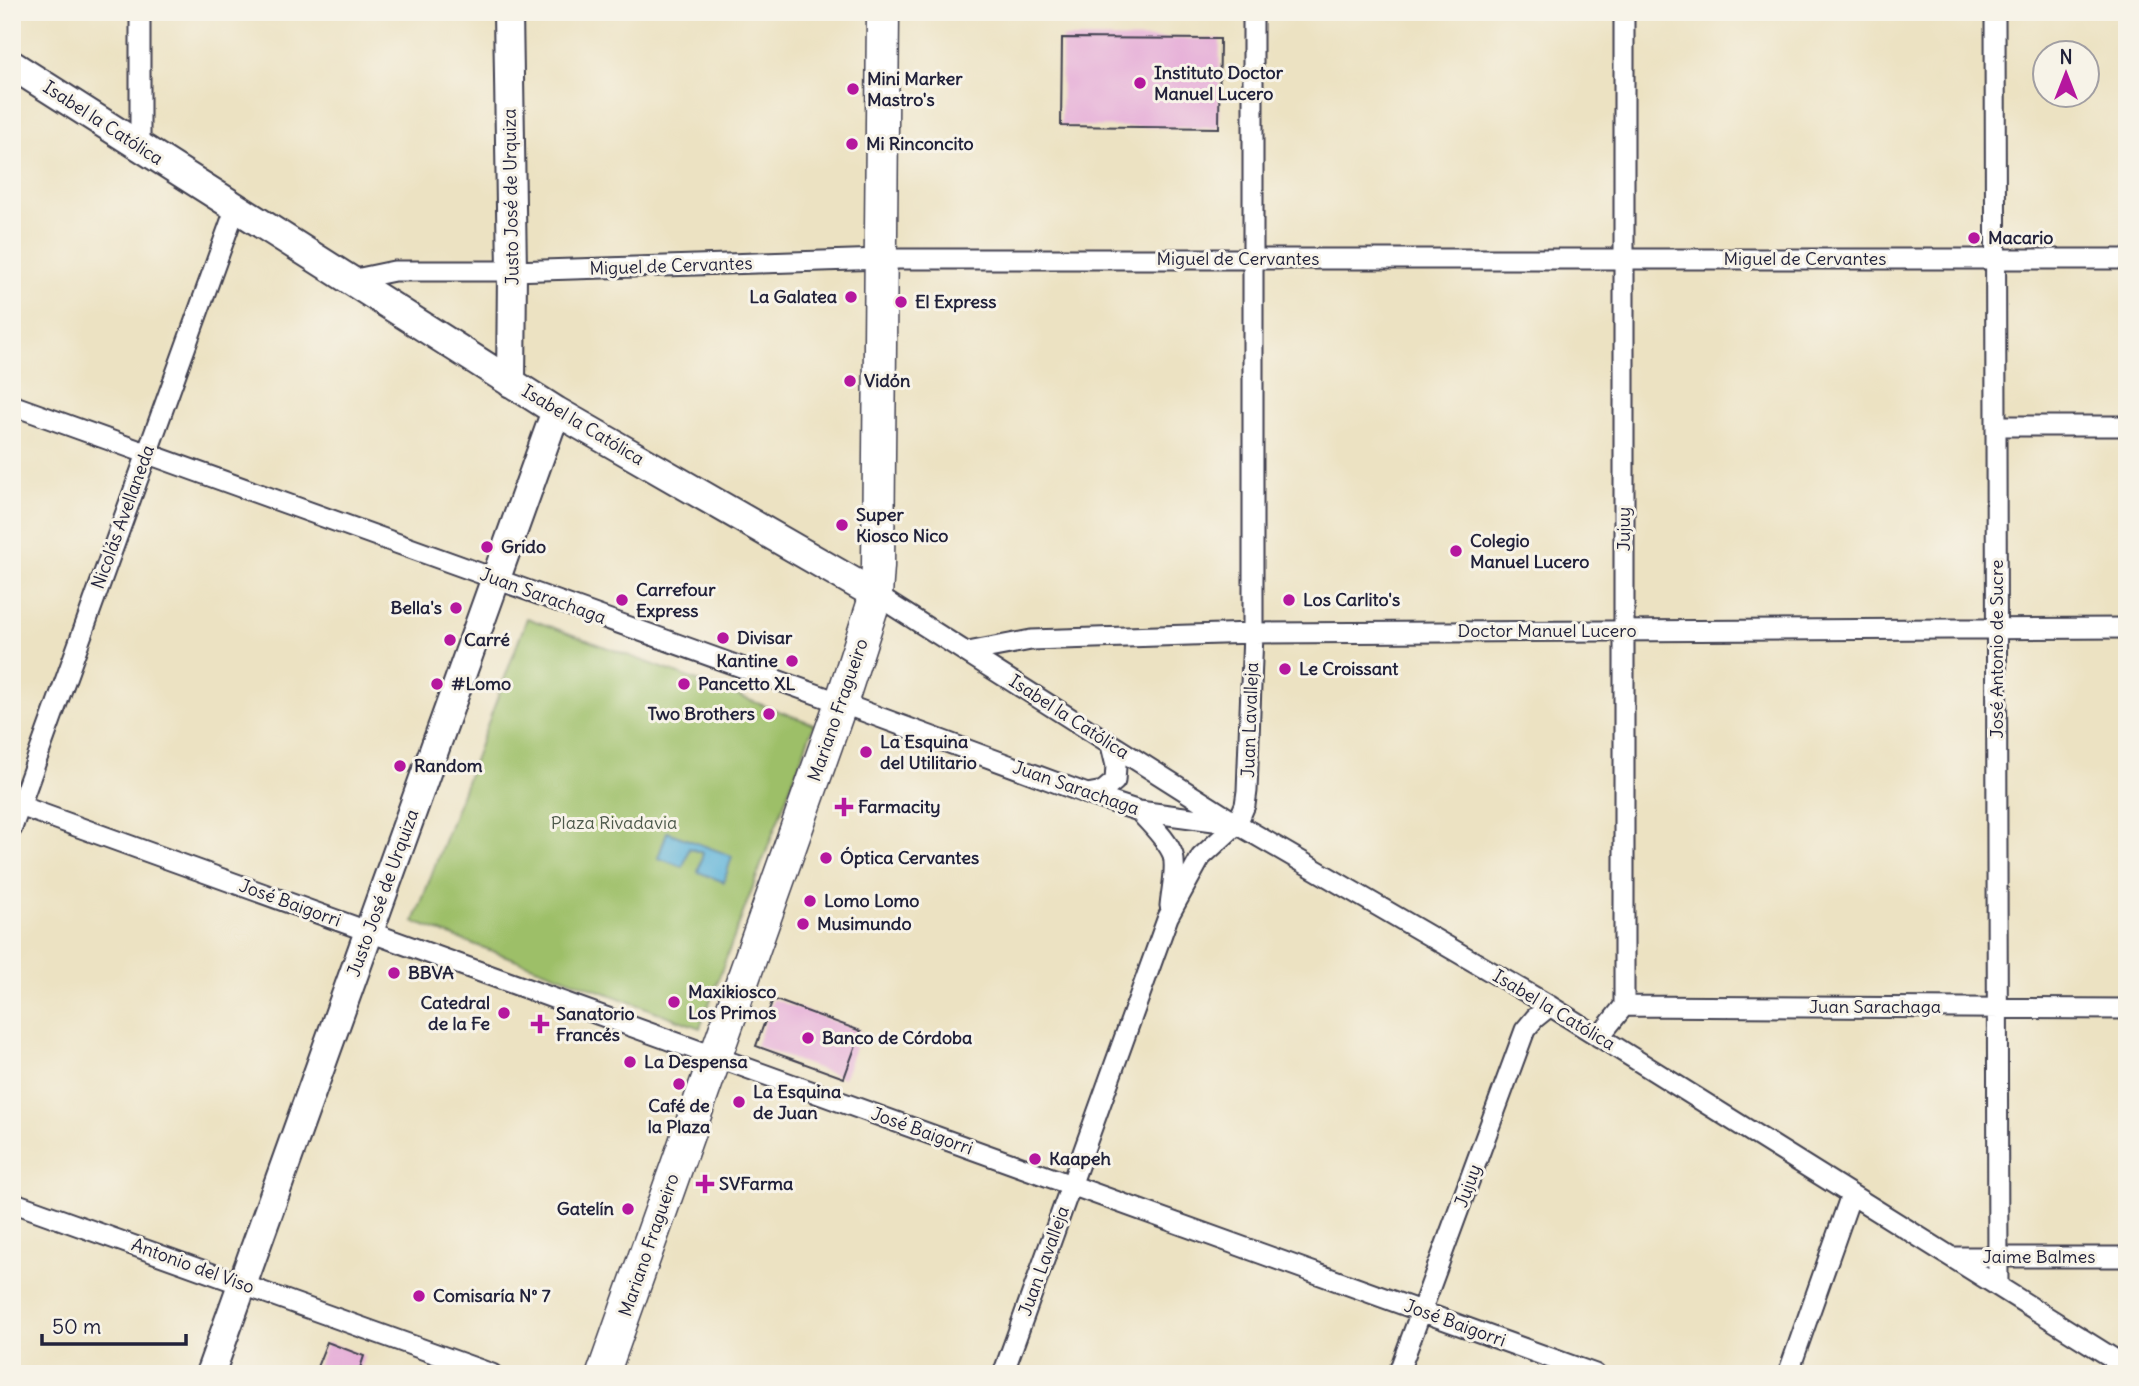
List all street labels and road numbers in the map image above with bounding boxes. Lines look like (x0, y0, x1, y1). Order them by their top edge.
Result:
street label: Isabel la Católica (39, 75, 168, 170)
street label: Justo José de Urquiza (497, 108, 524, 286)
street label: Miguel de Cervantes (1157, 247, 1319, 270)
street label: Miguel de Cervantes (1724, 247, 1886, 270)
street label: Miguel de Cervantes (589, 251, 753, 280)
street label: Isabel la Católica (518, 379, 648, 470)
street label: Nicolás Avellaneda (86, 442, 159, 592)
street label: Jujuy (1612, 507, 1635, 551)
street label: José Antonio de Sucre (1985, 560, 2008, 738)
street label: Juan Sarachaga (477, 562, 609, 629)
street label: Doctor Manuel Lucero (1457, 619, 1637, 642)
street label: Mariano Fragueiro (802, 635, 873, 784)
street label: Juan Lavalleja (1236, 662, 1263, 778)
street label: Isabel la Católica (1005, 669, 1134, 764)
street label: Juan Sarachaga (1010, 755, 1142, 820)
street label: Justo José de Urquiza (342, 806, 424, 980)
street label: José Baigorri (236, 874, 344, 932)
street label: Isabel la Católica (1489, 964, 1619, 1055)
street label: Juan Sarachaga (1809, 995, 1941, 1018)
street label: José Baigorri (868, 1102, 976, 1160)
street label: Jujuy (1449, 1161, 1486, 1211)
street label: Mariano Fragueiro (613, 1170, 684, 1319)
street label: Juan Lavalleja (1013, 1203, 1074, 1319)
street label: Antonio del Viso (129, 1233, 258, 1298)
street label: Jaime Balmes (1983, 1245, 2095, 1268)
street label: José Baigorri (1401, 1294, 1509, 1352)

